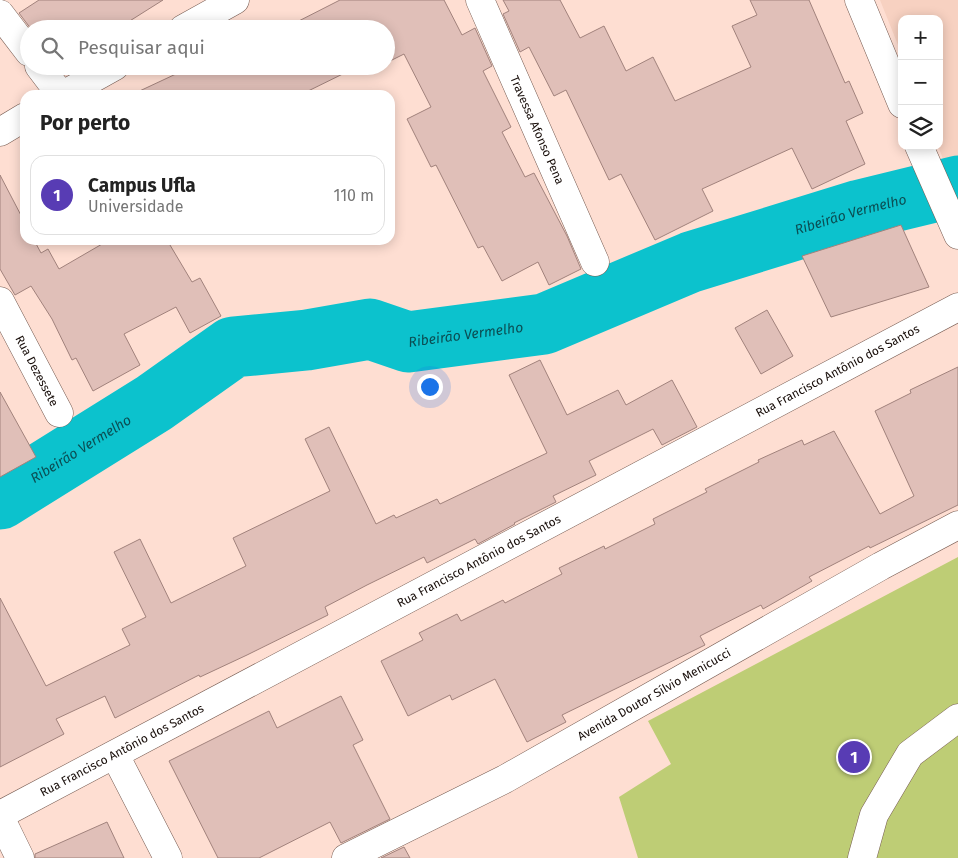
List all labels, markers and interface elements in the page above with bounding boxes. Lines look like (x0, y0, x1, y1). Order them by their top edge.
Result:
map controls (898, 15, 943, 150)
button: + (898, 15, 943, 60)
search box (20, 20, 395, 75)
icon: search (38, 34, 66, 62)
text: Pesquisar aqui (78, 36, 205, 59)
button: − (898, 60, 943, 105)
street label: Travessa Afonso Pena (507, 74, 567, 186)
button: layers (898, 105, 943, 150)
text: Por perto (40, 110, 130, 136)
text: Campus Ufla (88, 174, 196, 197)
text: 1 (53, 186, 61, 205)
text: 110 m (333, 186, 374, 205)
water label: Ribeirão Vermelho (793, 191, 908, 239)
text: Universidade (88, 197, 184, 216)
water label: Ribeirão Vermelho (407, 319, 524, 351)
street label: Rua Francisco Antônio dos Santos (753, 322, 922, 420)
street label: Rua Dezessete (12, 333, 61, 409)
your location (417, 374, 443, 400)
water label: Ribeirão Vermelho (27, 411, 134, 487)
street label: Rua Francisco Antônio dos Santos (395, 512, 563, 610)
street label: Avenida Doutor Sílvio Menicucci (575, 646, 733, 743)
street label: Rua Francisco Antônio dos Santos (38, 701, 207, 799)
pin: 1 (838, 738, 870, 776)

